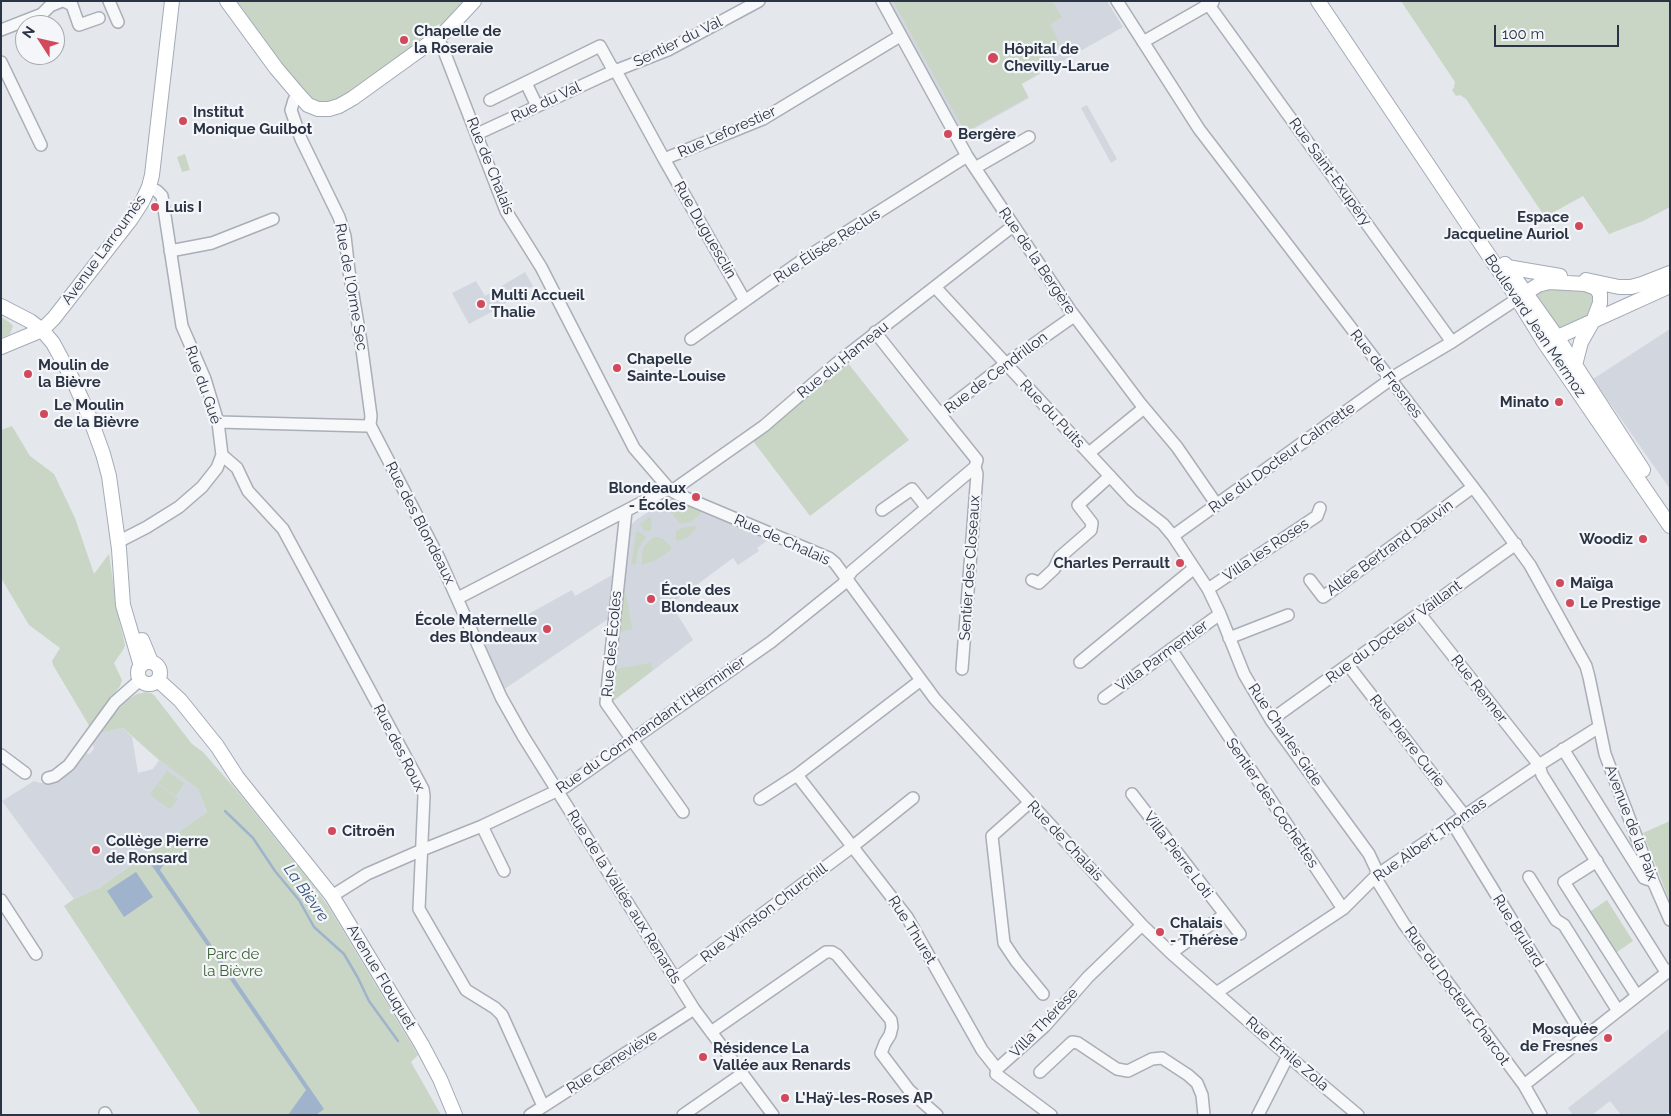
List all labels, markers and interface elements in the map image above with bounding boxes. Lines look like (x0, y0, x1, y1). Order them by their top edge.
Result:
street label: Sentier du Val (631, 13, 725, 71)
north arrow (15, 15, 65, 65)
scale bar (1496, 15, 1621, 47)
place label: Chapelle de la Roseraie (414, 22, 501, 57)
text: N (19, 23, 38, 41)
text: 100 m (1502, 25, 1544, 43)
marker: Chapelle de la Roseraie (398, 34, 410, 46)
place label: Hôpital de Chevilly-Larue (1004, 40, 1109, 75)
marker: Hôpital de Chevilly-Larue (986, 51, 1000, 65)
street label: Rue du Val (508, 78, 584, 126)
street label: Rue Leforestier (675, 102, 779, 162)
place label: Institut Monique Guilbot (193, 103, 312, 138)
marker: Institut Monique Guilbot (177, 115, 189, 127)
street label: Rue de Chalais (462, 115, 518, 217)
street label: Rue Saint-Exupéry (1285, 115, 1375, 229)
place label: Bergère (958, 125, 1016, 143)
marker: Bergère (942, 128, 954, 140)
street label: Rue Duguesclin (670, 178, 740, 282)
street label: Avenue Larroumès (58, 192, 150, 308)
place label: Luis I (165, 198, 202, 216)
marker: Luis I (149, 201, 161, 213)
street label: Rue de la Bergère (995, 204, 1079, 318)
street label: Rue Élisée Reclus (770, 205, 884, 287)
place label: Espace Jacqueline Auriol (1444, 208, 1569, 243)
marker: Espace Jacqueline Auriol (1573, 220, 1585, 232)
street label: Rue de l'Orme Sec (331, 222, 371, 352)
street label: Boulevard Jean Mermoz (1480, 251, 1590, 401)
place label: Multi Accueil Thalie (491, 286, 585, 321)
marker: Multi Accueil Thalie (475, 298, 487, 310)
street label: Rue du Hameau (794, 318, 892, 402)
street label: Rue de Fresnes (1346, 326, 1426, 422)
street label: Rue de Cendrillon (941, 328, 1051, 418)
street label: Rue du Gué (181, 343, 225, 427)
place label: Chapelle Sainte-Louise (627, 350, 726, 385)
place label: Moulin de la Bièvre (38, 356, 109, 391)
marker: Chapelle Sainte-Louise (611, 362, 623, 374)
marker: Moulin de la Bièvre (22, 368, 34, 380)
street label: Rue du Puits (1016, 376, 1088, 452)
place label: Minato (1500, 393, 1549, 411)
place label: Le Moulin de la Bièvre (54, 396, 139, 431)
marker: Minato (1553, 396, 1565, 408)
street label: Rue du Docteur Calmette (1205, 399, 1359, 517)
marker: Le Moulin de la Bièvre (38, 408, 50, 420)
street label: Rue des Blondeaux (381, 459, 459, 587)
place label: Blondeaux - Écoles (608, 479, 686, 514)
marker: Blondeaux - Écoles (690, 491, 702, 503)
street label: Sentier des Closeaux (956, 495, 984, 641)
street label: Allée Bertrand Dauvin (1323, 496, 1457, 600)
street label: Rue de Chalais (731, 511, 833, 569)
street label: Villa les Roses (1220, 515, 1312, 585)
place label: Woodiz (1579, 530, 1633, 548)
marker: Woodiz (1637, 533, 1649, 545)
place label: Charles Perrault (1053, 554, 1170, 572)
marker: Charles Perrault (1174, 557, 1186, 569)
place label: Maïga (1570, 574, 1613, 592)
street label: Rue du Docteur Vaillant (1322, 577, 1466, 687)
marker: Maïga (1554, 577, 1566, 589)
place label: École des Blondeaux (661, 581, 739, 616)
street label: Rue des Écoles (598, 590, 626, 698)
marker: École des Blondeaux (645, 593, 657, 605)
place label: Le Prestige (1580, 594, 1661, 612)
marker: Le Prestige (1564, 597, 1576, 609)
place label: École Maternelle des Blondeaux (415, 611, 537, 646)
street label: Villa Parmentier (1112, 616, 1212, 696)
marker: École Maternelle des Blondeaux (541, 623, 553, 635)
street label: Rue Renner (1447, 651, 1511, 727)
street label: Rue du Commandant l'Herminier (553, 653, 749, 797)
street label: Rue Charles Gide (1244, 680, 1326, 790)
street label: Rue Pierre Curie (1365, 691, 1449, 791)
street label: Rue des Roux (369, 701, 429, 795)
street label: Sentier des Cochettes (1222, 735, 1322, 871)
street label: Avenue de la Paix (1601, 762, 1661, 884)
street label: Rue Albert Thomas (1370, 794, 1490, 886)
street label: Rue de Chalais (1023, 797, 1107, 885)
street label: Rue de la Vallée aux Renards (563, 807, 685, 987)
street label: Villa Pierre Loti (1140, 808, 1216, 902)
place label: Citroën (342, 822, 395, 840)
marker: Citroën (326, 825, 338, 837)
place label: Collège Pierre de Ronsard (106, 832, 209, 867)
marker: Collège Pierre de Ronsard (90, 844, 102, 856)
street label: Rue Winston Churchill (697, 859, 831, 967)
water label: La Bièvre (279, 861, 333, 925)
street label: Rue Brulard (1489, 891, 1547, 971)
street label: Rue Thuret (884, 893, 940, 967)
place label: Chalais - Thérèse (1170, 914, 1238, 949)
street label: Avenue Flouquet (343, 921, 419, 1033)
street label: Rue du Docteur Charcot (1401, 923, 1513, 1069)
marker: Chalais - Thérèse (1154, 926, 1166, 938)
park label: Parc de la Bièvre (203, 945, 263, 980)
street label: Villa Thérèse (1006, 984, 1082, 1062)
street label: Rue Émile Zola (1242, 1013, 1332, 1095)
place label: Mosquée de Fresnes (1520, 1020, 1598, 1055)
street label: Rue Geneviève (563, 1026, 661, 1098)
marker: Mosquée de Fresnes (1602, 1032, 1614, 1044)
place label: Résidence La Vallée aux Renards (713, 1039, 851, 1074)
marker: Résidence La Vallée aux Renards (697, 1051, 709, 1063)
place label: L'Haÿ-les-Roses AP (795, 1089, 932, 1107)
marker: L'Haÿ-les-Roses AP (779, 1092, 791, 1104)

